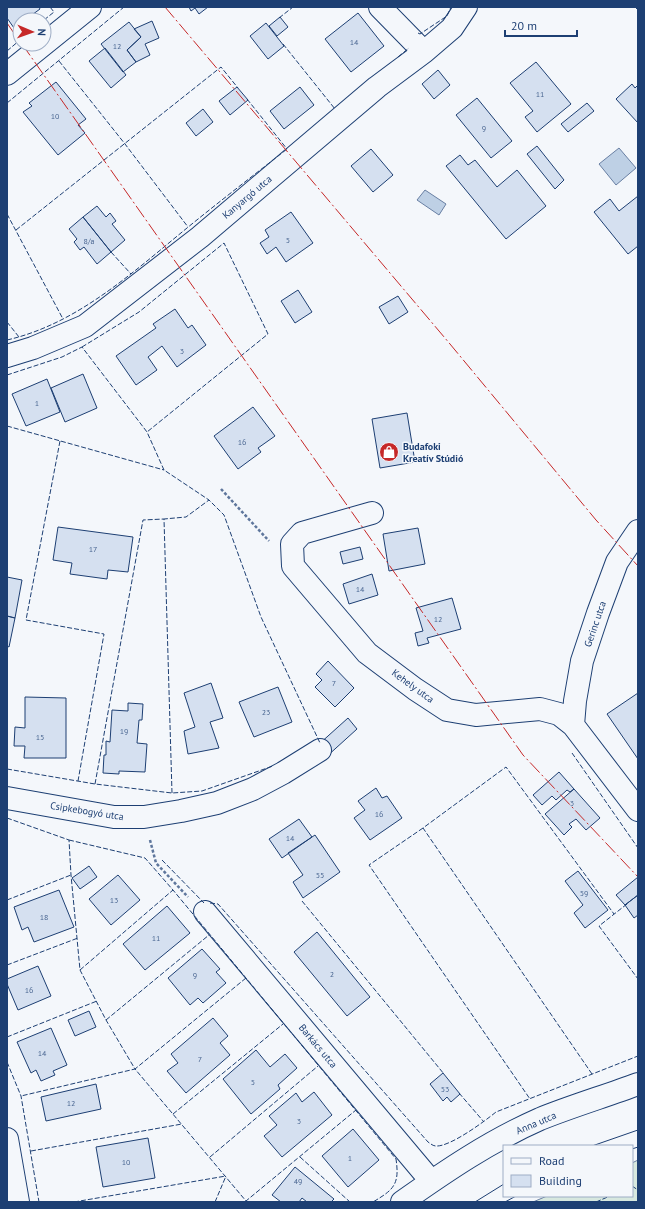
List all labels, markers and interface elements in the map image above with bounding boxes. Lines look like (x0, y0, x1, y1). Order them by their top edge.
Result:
north arrow (12, 12, 52, 52)
scale bar (505, 12, 577, 38)
text: 20 m (511, 18, 537, 33)
text: N (35, 28, 49, 36)
house number: 14 (350, 37, 359, 47)
house number: 12 (113, 41, 121, 51)
house number: 11 (536, 89, 544, 99)
house number: 10 (51, 111, 60, 121)
house number: 9 (482, 123, 486, 133)
street label: Kanyargó utca (220, 172, 274, 222)
house number: 5 (286, 235, 290, 245)
house number: 8/a (83, 236, 95, 246)
house number: 3 (180, 346, 184, 356)
house number: 1 (35, 398, 39, 408)
house number: 16 (238, 437, 246, 447)
place label: Budafoki Kreatív Stúdió (403, 440, 464, 465)
shop icon: Budafoki Kreatív Stúdió (378, 441, 400, 463)
house number: 17 (89, 544, 97, 554)
house number: 14 (356, 584, 365, 594)
street label: Gerinc utca (581, 599, 609, 649)
house number: 12 (434, 614, 442, 624)
street label: Kehely utca (389, 666, 437, 706)
house number: 7 (332, 678, 336, 688)
house number: 23 (262, 707, 270, 717)
house number: 19 (120, 726, 128, 736)
house number: 15 (36, 732, 44, 742)
house number: 3 (570, 798, 574, 808)
street label: Csipkebogyó utca (49, 799, 125, 823)
house number: 16 (375, 809, 383, 819)
house number: 14 (286, 833, 295, 843)
house number: 55 (316, 870, 324, 880)
house number: 59 (580, 888, 588, 898)
house number: 13 (110, 895, 118, 905)
house number: 18 (40, 912, 48, 922)
house number: 11 (152, 933, 160, 943)
house number: 2 (330, 969, 334, 979)
house number: 9 (193, 970, 197, 980)
house number: 16 (25, 985, 33, 995)
street label: Barkács utca (296, 1021, 340, 1071)
house number: 14 (38, 1048, 47, 1058)
house number: 7 (198, 1054, 202, 1064)
house number: 5 (251, 1077, 255, 1087)
house number: 53 (441, 1084, 449, 1094)
house number: 12 (67, 1098, 75, 1108)
street label: Anna utca (514, 1109, 558, 1137)
house number: 3 (297, 1116, 301, 1126)
legend (503, 1145, 633, 1197)
house number: 1 (348, 1153, 352, 1163)
text: Road (539, 1153, 564, 1168)
house number: 10 (122, 1157, 131, 1167)
text: Building (539, 1173, 582, 1188)
house number: 49 (294, 1176, 302, 1186)

